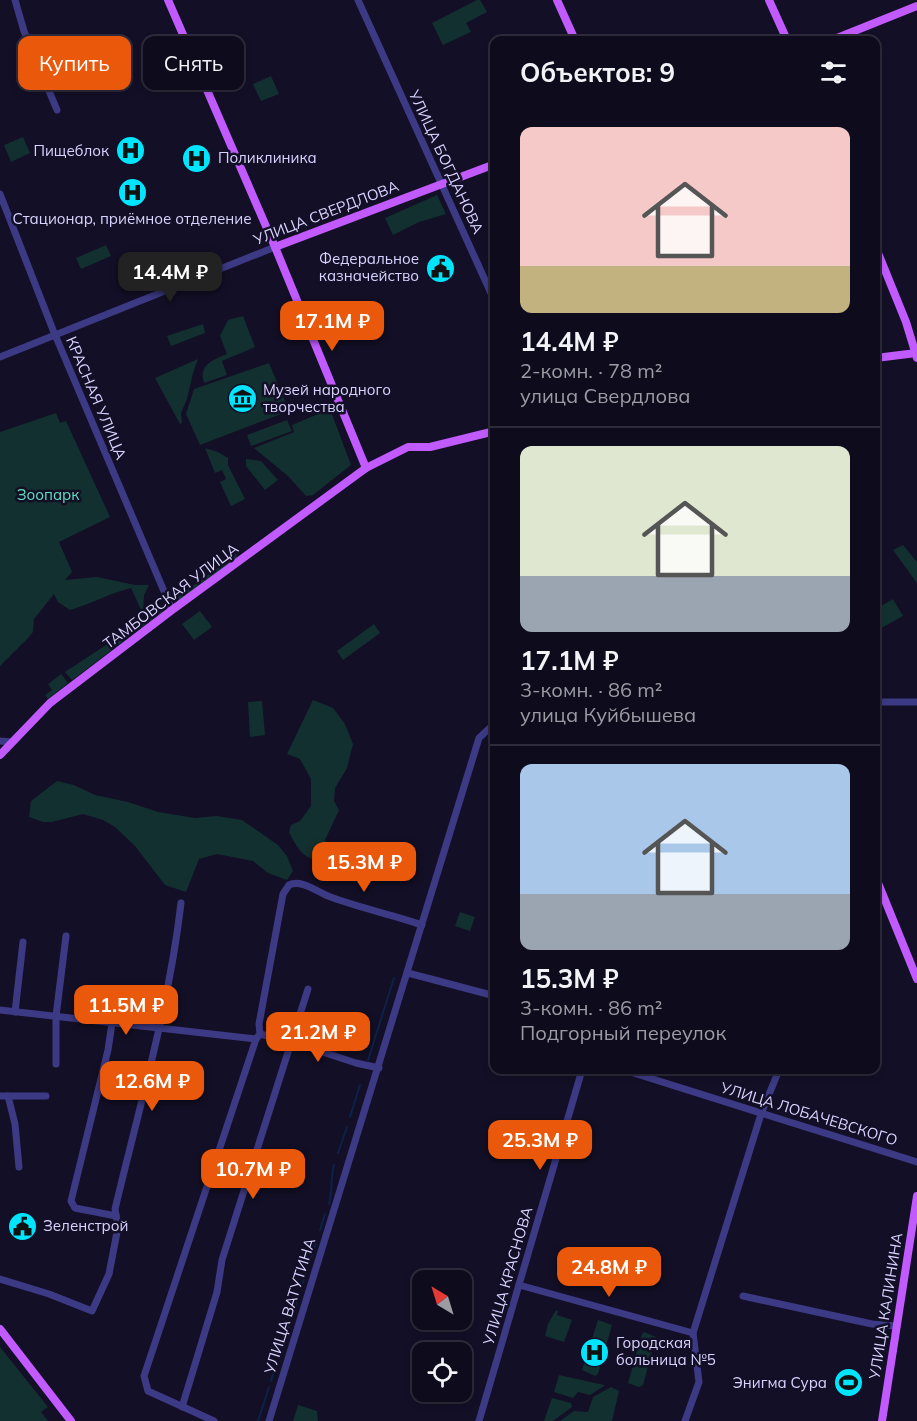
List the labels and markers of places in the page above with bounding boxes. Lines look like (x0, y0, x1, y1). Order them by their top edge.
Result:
hospital icon: Пищеблок (114, 135, 146, 167)
place label: Пищеблок (33, 141, 110, 160)
hospital icon: Поликлиника (181, 142, 213, 174)
place label: Поликлиника (218, 148, 317, 167)
hospital icon: Стационар, приёмное отделение (116, 176, 148, 208)
place label: Стационар, приёмное отделение (13, 209, 251, 228)
place label: Федеральное казначейство (319, 249, 419, 285)
pin: 14.4M ₽ (115, 252, 225, 303)
public building icon: Федеральное казначейство (424, 252, 456, 284)
pin: 17.1M ₽ (277, 301, 387, 352)
place label: Музей народного творчества (263, 380, 391, 416)
museum icon: Музей народного творчества (226, 383, 258, 415)
pin: 15.3M ₽ (309, 842, 419, 893)
pin: 11.5M ₽ (71, 985, 181, 1036)
pin: 21.2M ₽ (263, 1012, 373, 1063)
pin: 12.6M ₽ (97, 1061, 207, 1112)
pin: 25.3M ₽ (485, 1120, 595, 1171)
pin: 10.7M ₽ (198, 1149, 308, 1200)
public building icon: Зеленстрой (6, 1210, 38, 1242)
place label: Зеленстрой (43, 1216, 128, 1235)
pin: 24.8M ₽ (554, 1247, 664, 1298)
place label: Городская больница №5 (616, 1333, 716, 1369)
hospital icon: Городская больница №5 (579, 1336, 611, 1368)
sports icon: Энигма Сура (832, 1367, 864, 1399)
place label: Энигма Сура (732, 1373, 827, 1392)

